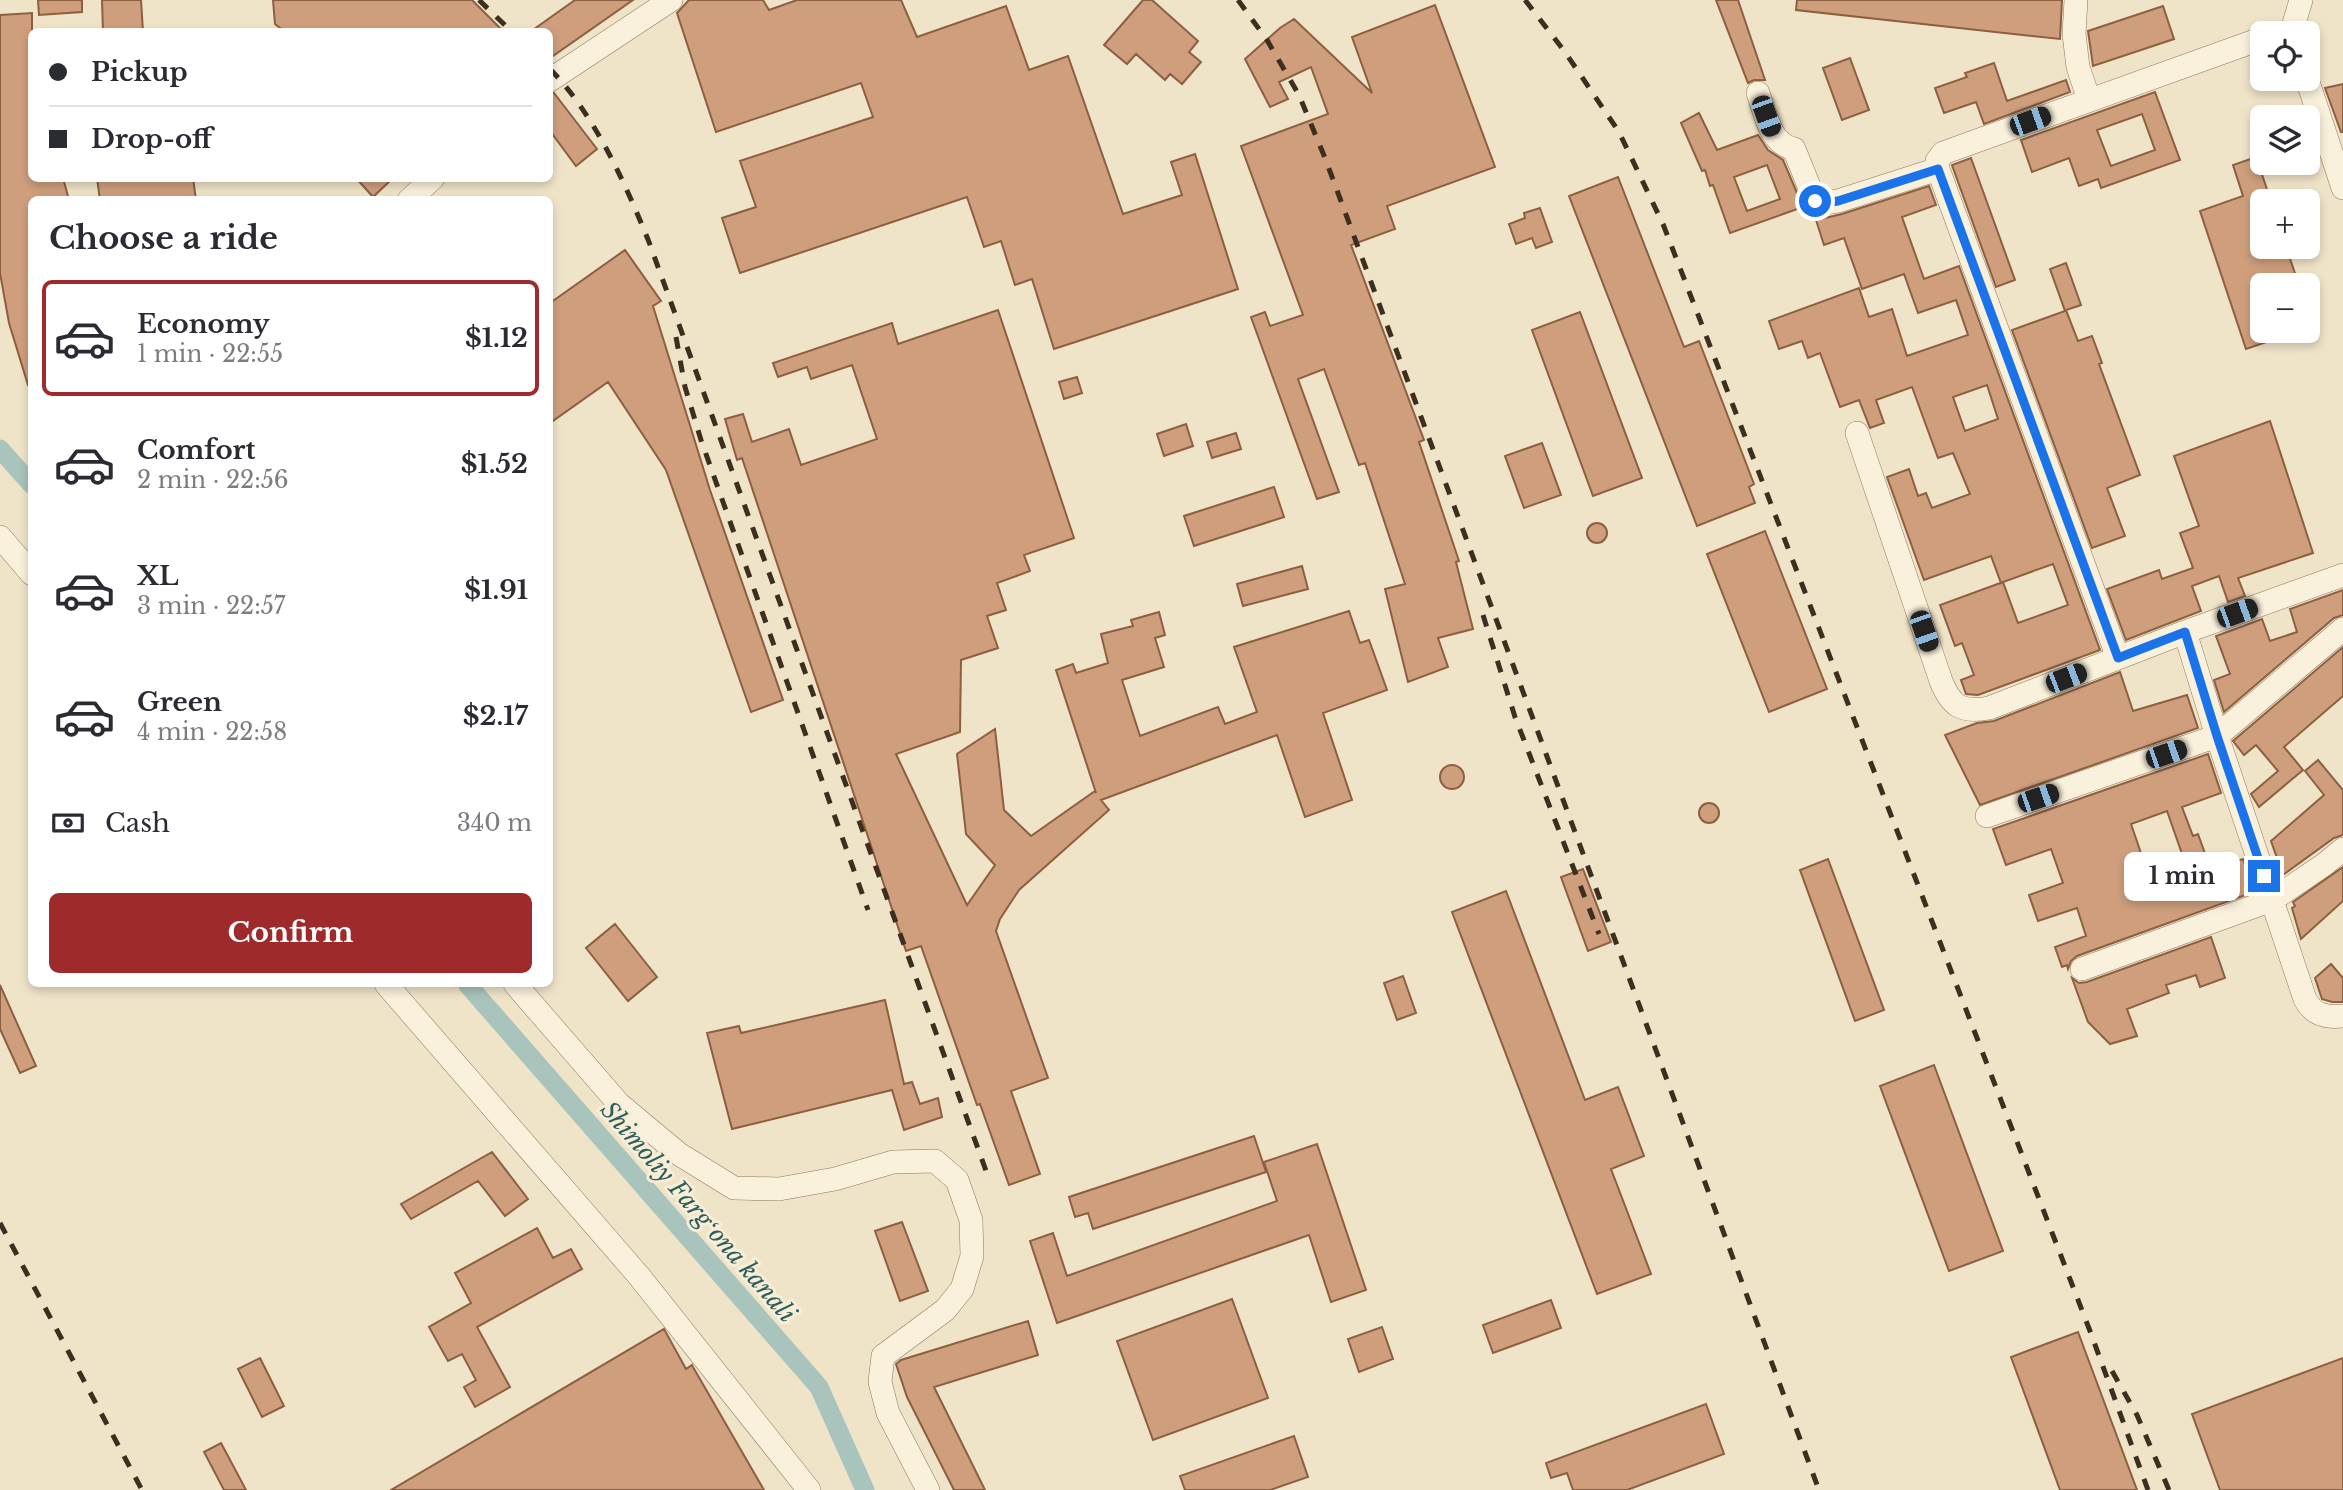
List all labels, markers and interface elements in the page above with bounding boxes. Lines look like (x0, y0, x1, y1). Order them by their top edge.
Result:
map controls (2250, 21, 2320, 343)
button: locate (2250, 21, 2320, 91)
text: Pickup (91, 56, 188, 88)
car (1749, 93, 1784, 139)
car (2007, 104, 2054, 138)
button: layers (2250, 105, 2320, 175)
text: Drop-off (91, 123, 212, 155)
route start (1799, 185, 1831, 217)
button: + (2250, 189, 2320, 259)
text: Choose a ride (49, 218, 278, 258)
button: − (2250, 273, 2320, 343)
icon: car (53, 307, 116, 370)
text: Economy (137, 308, 270, 340)
text: $1.12 (465, 322, 528, 354)
text: 1 min · 22:55 (137, 340, 283, 368)
icon: car (53, 433, 116, 496)
text: Comfort (137, 434, 255, 466)
text: $1.52 (461, 448, 528, 480)
text: 2 min · 22:56 (137, 466, 289, 494)
icon: car (53, 559, 116, 622)
text: XL (137, 560, 179, 592)
text: $1.91 (464, 574, 528, 606)
text: 3 min · 22:57 (137, 592, 285, 620)
car (2214, 596, 2261, 630)
car (1908, 608, 1941, 654)
car (2043, 661, 2090, 695)
icon: car (53, 685, 116, 748)
text: Green (137, 686, 222, 718)
text: $2.17 (463, 700, 528, 732)
text: 4 min · 22:58 (137, 718, 287, 746)
car (2143, 737, 2190, 771)
car (2015, 781, 2062, 815)
icon: cash (49, 804, 87, 842)
text: Cash (105, 807, 170, 839)
text: 340 m (457, 809, 532, 837)
callout: 1 min (2124, 852, 2240, 900)
route end (2248, 860, 2280, 892)
text: 1 min (2149, 862, 2215, 890)
button: Confirm (49, 893, 532, 973)
water label: Shimoliy Fargʻona kanali (595, 1096, 803, 1328)

